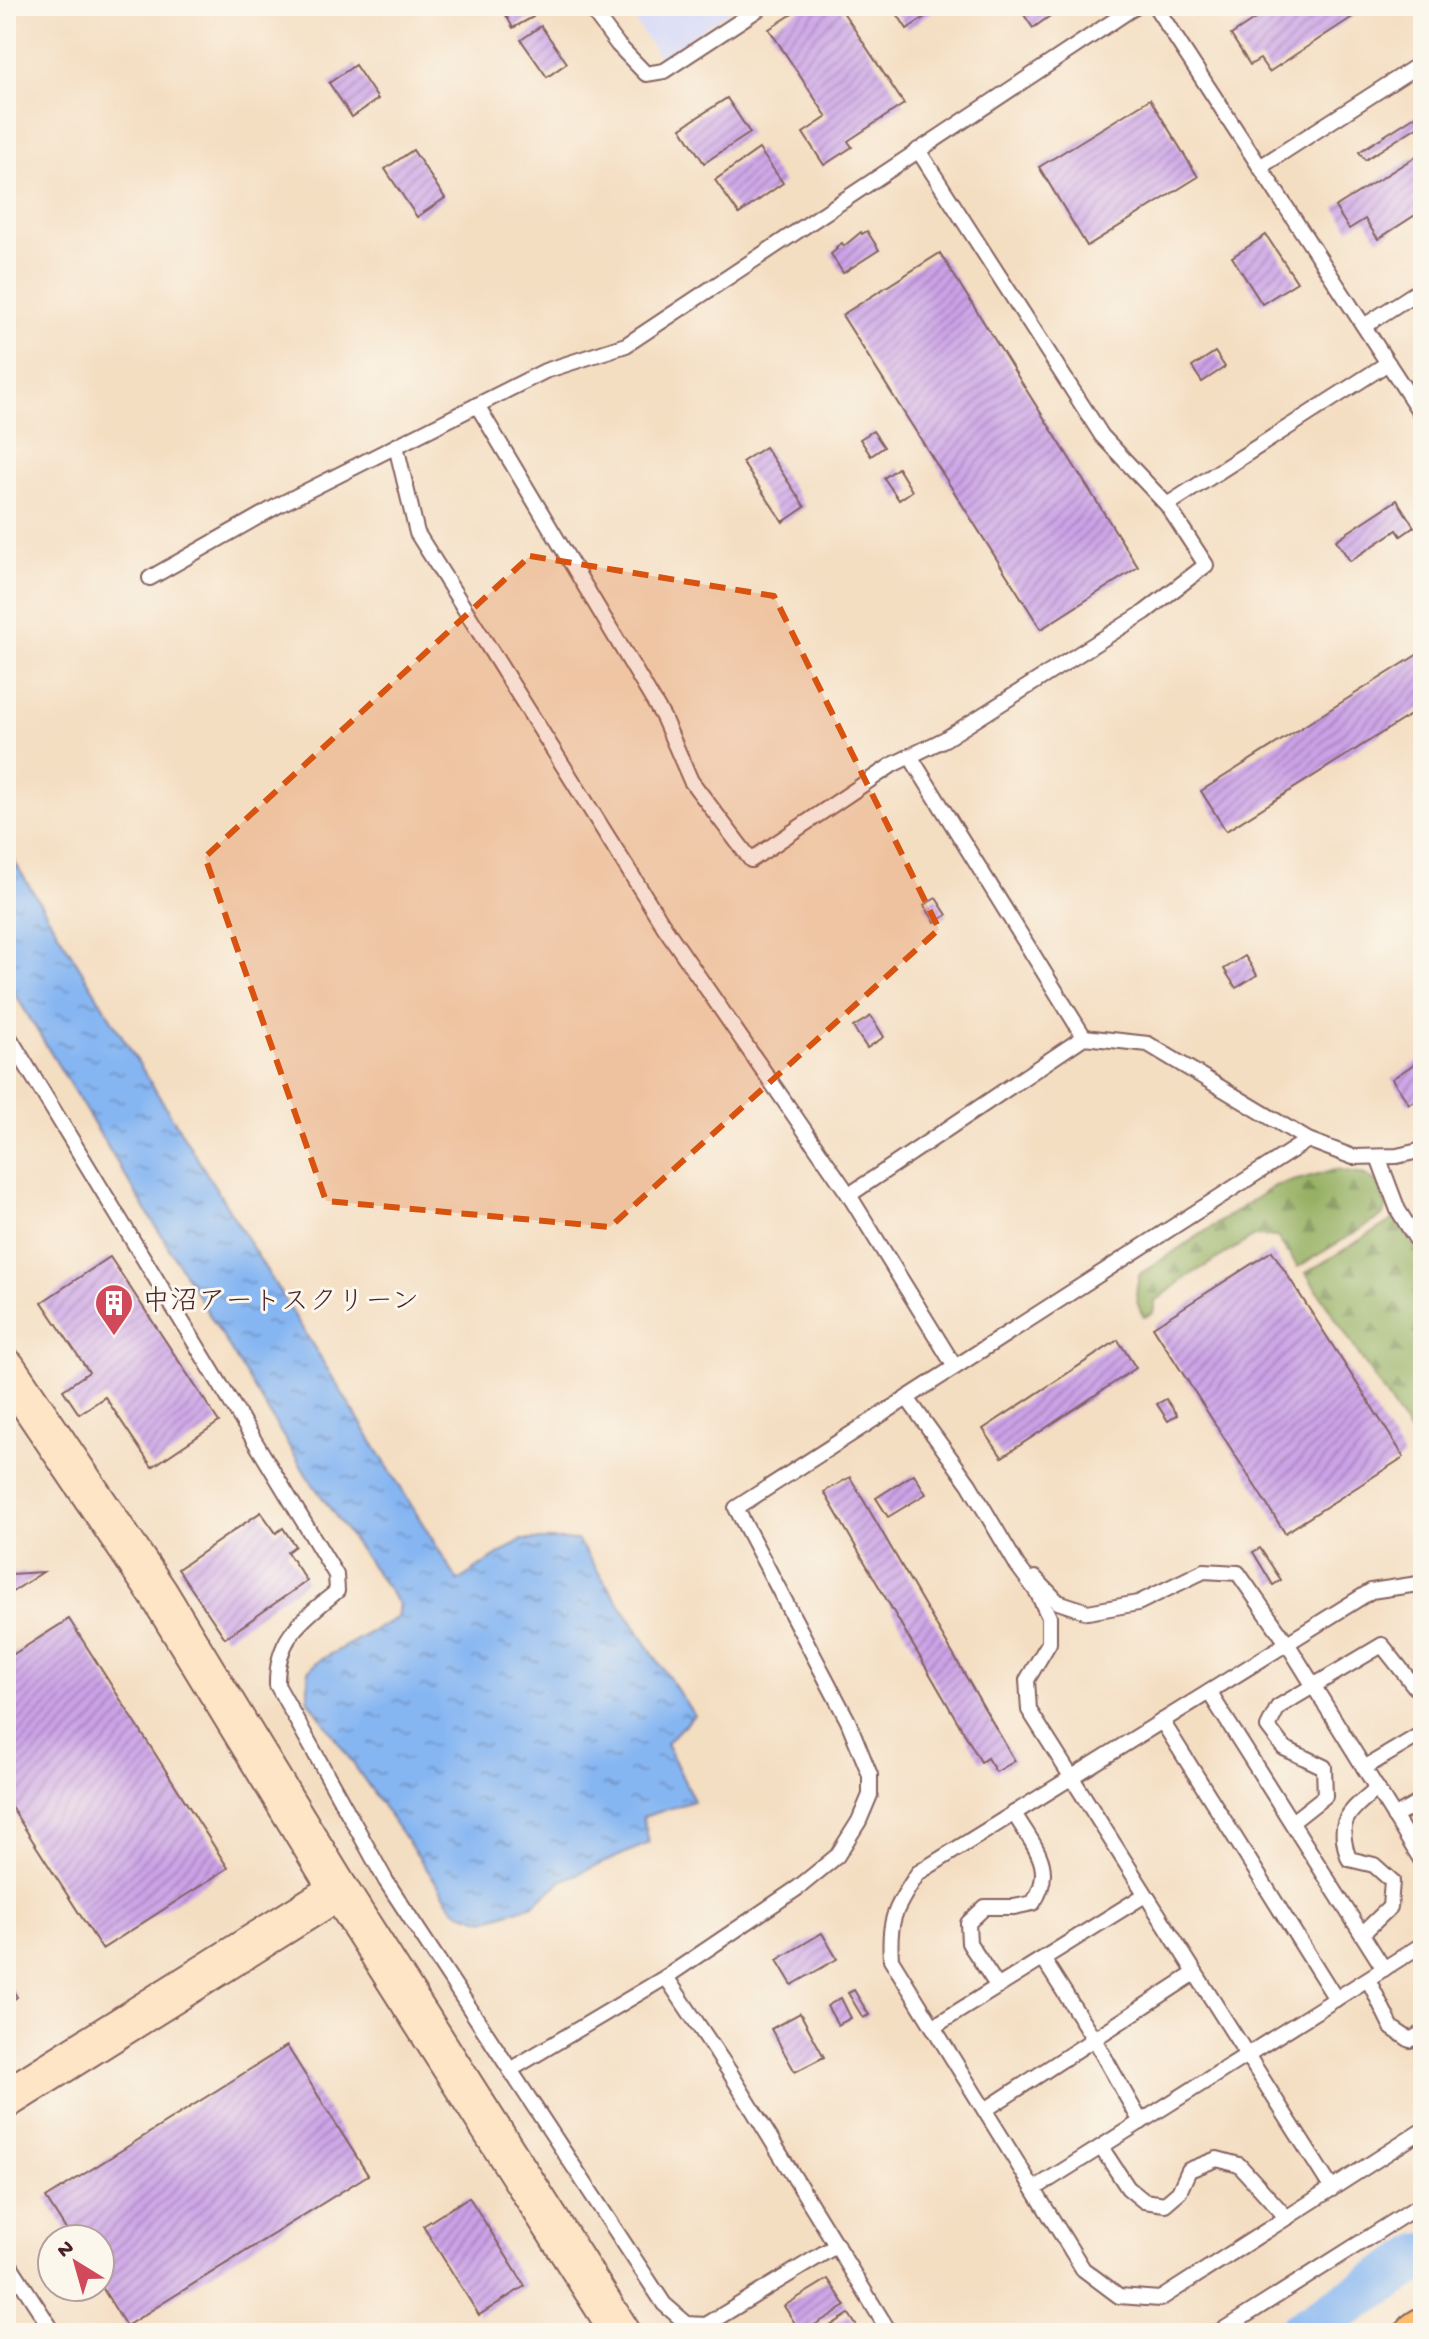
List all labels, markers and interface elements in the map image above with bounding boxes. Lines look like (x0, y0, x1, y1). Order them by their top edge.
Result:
building icon: 中沼アートスクリーン (93, 1282, 135, 1337)
place label: 中沼アートスクリーン (142, 1286, 419, 1320)
north arrow (36, 2223, 116, 2303)
text: N (53, 2236, 80, 2265)

